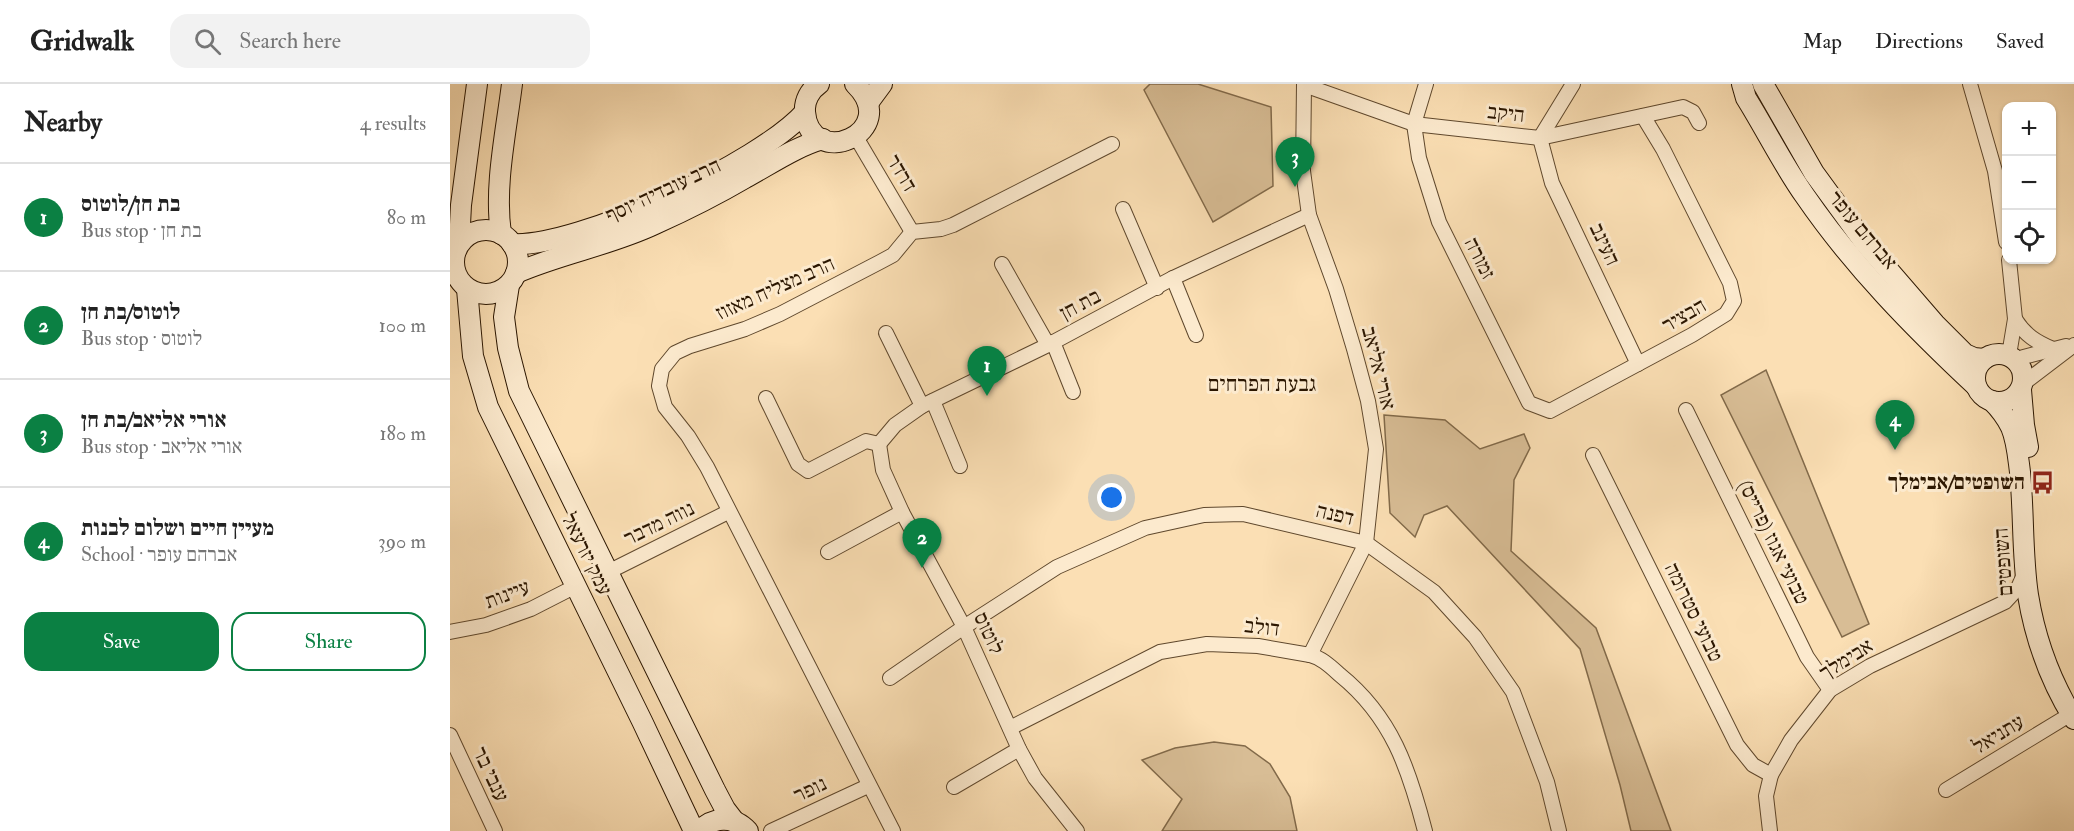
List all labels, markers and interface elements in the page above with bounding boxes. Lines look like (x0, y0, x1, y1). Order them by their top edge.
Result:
search box (170, 14, 590, 68)
text: Gridwalk (30, 24, 134, 59)
icon: search (191, 25, 224, 58)
text: Search here (239, 27, 341, 55)
text: Map (1802, 28, 1842, 55)
text: Directions (1875, 28, 1963, 55)
text: Saved (1996, 28, 2044, 55)
street label: היקב (1486, 98, 1526, 129)
map controls (2002, 102, 2056, 264)
button: + (2002, 102, 2056, 156)
text: Nearby (24, 107, 102, 139)
text: 4 results (360, 111, 426, 136)
pin: 3 (1276, 138, 1314, 187)
street label: דרדר (880, 150, 923, 197)
street label: הרב עובדיה יוסף (601, 152, 725, 229)
button: − (2002, 156, 2056, 210)
street label: אברהם עופר (1822, 185, 1903, 275)
text: בת חן/לוטוס (81, 190, 180, 218)
text: 1 (40, 205, 47, 230)
text: 80 m (387, 205, 426, 230)
button: locate (2002, 210, 2056, 264)
text: Bus stop · בת חן (81, 218, 202, 243)
street label: העינב (1583, 219, 1626, 270)
street label: זמורה (1458, 233, 1501, 284)
street label: הרב מצליח מאזוז (711, 250, 839, 327)
street label: בת חן (1055, 283, 1105, 326)
street label: הבציר (1657, 292, 1711, 339)
text: לוטוס/בת חן (81, 298, 180, 326)
text: 2 (38, 313, 49, 338)
text: 100 m (379, 313, 426, 338)
street label: אורי אליאב (1355, 323, 1402, 413)
text: Bus stop · לוטוס (81, 326, 202, 351)
pin: 1 (968, 346, 1006, 396)
district label: גבעת הפרחים (1208, 370, 1316, 398)
pin: 4 (1876, 400, 1914, 450)
text: אורי אליאב/בת חן (81, 406, 226, 434)
text: 3 (40, 421, 47, 446)
text: 180 m (379, 421, 426, 446)
text: Bus stop · אורי אליאב (81, 434, 242, 459)
place label: השופטים/אבימלך (1888, 469, 2025, 496)
bus stop icon: השופטים/אבימלך (2030, 469, 2056, 495)
street label: טבועי אגוז (פרייס) (1732, 476, 1815, 609)
your location (1097, 483, 1126, 512)
street label: נווה מדבר (620, 495, 699, 552)
street label: דפנה (1313, 497, 1357, 532)
street label: עמק יזרעאל (555, 509, 618, 600)
text: מעיין חיים ושלום לבנות (81, 514, 274, 542)
pin: 2 (902, 518, 942, 568)
street label: השופטים (1988, 527, 2019, 597)
text: 4 (38, 529, 49, 554)
text: 390 m (378, 529, 426, 554)
text: School · אברהם עופר (81, 542, 237, 567)
street label: טבועי סטרומה (1658, 558, 1729, 666)
street label: עיינות (481, 574, 533, 615)
street label: לוטוס (967, 608, 1010, 659)
button: Save (24, 612, 219, 671)
button: Share (231, 612, 426, 671)
street label: דולב (1243, 612, 1281, 643)
street label: אבימלך (1814, 632, 1878, 686)
street label: עתניאל (1967, 708, 2029, 760)
street label: ענבי בר (466, 742, 515, 806)
street label: נופר (789, 770, 831, 809)

